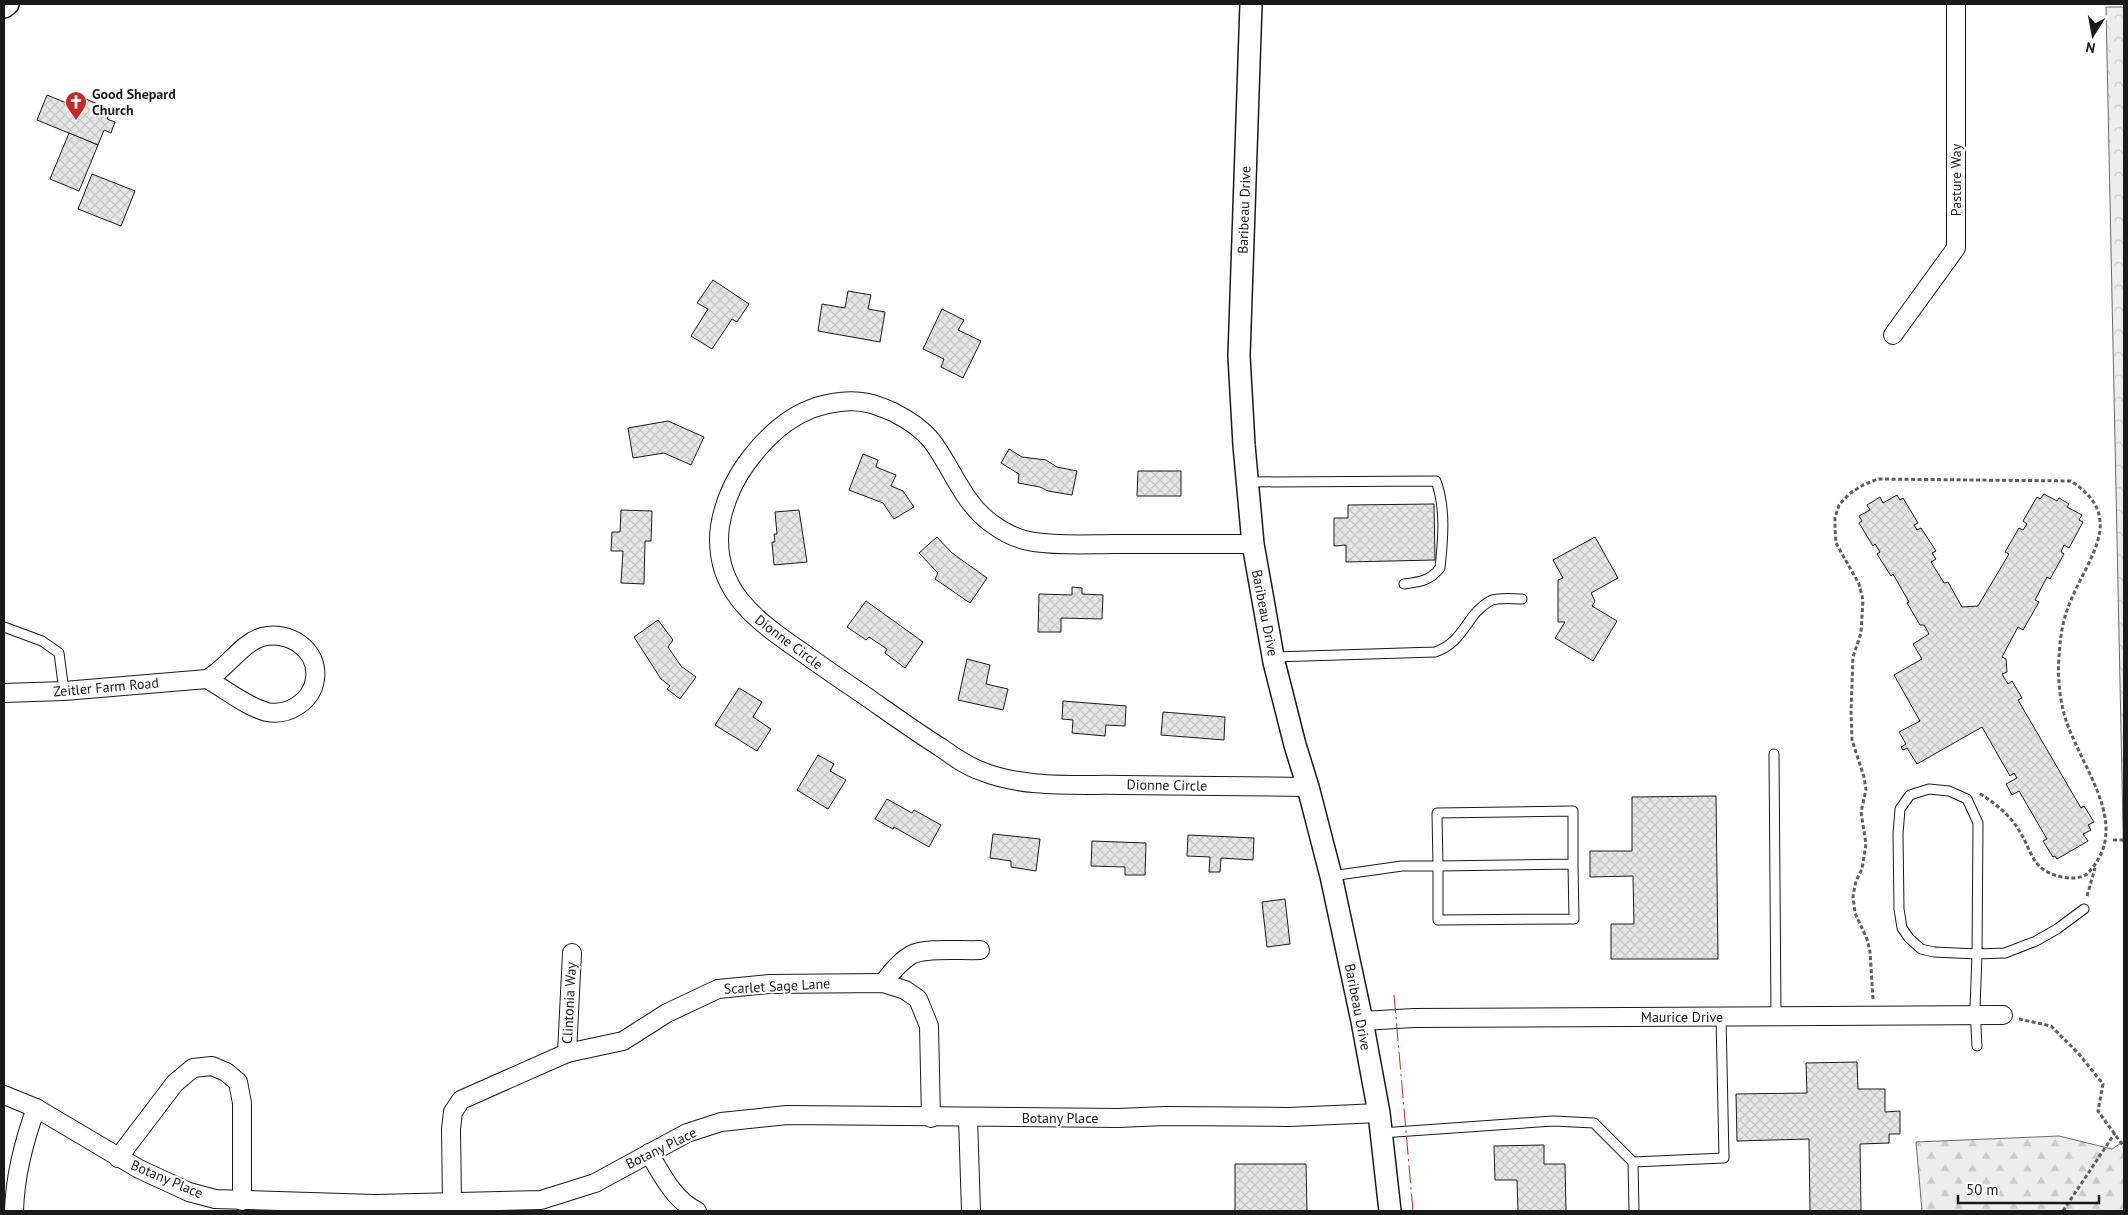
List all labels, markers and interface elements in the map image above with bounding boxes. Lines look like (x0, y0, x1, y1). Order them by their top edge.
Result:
north arrow (2068, 10, 2118, 60)
text: N (2084, 38, 2097, 57)
place label: Good Shepard Church (92, 85, 176, 119)
church icon: Good Shepard Church (64, 90, 88, 121)
street label: Pasture Way (1947, 143, 1965, 216)
street label: Baribeau Drive (1233, 166, 1255, 254)
street label: Baribeau Drive (1248, 568, 1282, 658)
street label: Dionne Circle (751, 611, 827, 673)
street label: Zeitler Farm Road (52, 673, 160, 701)
street label: Dionne Circle (1127, 775, 1207, 795)
street label: Clintonia Way (558, 961, 580, 1044)
street label: Baribeau Drive (1341, 962, 1375, 1052)
street label: Scarlet Sage Lane (723, 974, 831, 998)
street label: Maurice Drive (1641, 1008, 1723, 1026)
street label: Botany Place (1022, 1109, 1098, 1127)
street label: Botany Place (623, 1123, 699, 1173)
street label: Botany Place (128, 1156, 206, 1202)
scale bar (1958, 1172, 2099, 1204)
text: 50 m (1966, 1180, 1999, 1199)

